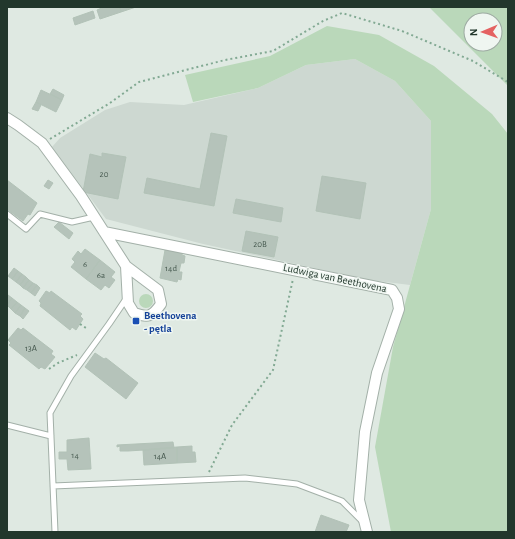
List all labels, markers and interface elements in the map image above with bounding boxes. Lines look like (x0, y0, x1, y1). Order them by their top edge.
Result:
north arrow (463, 12, 503, 52)
text: N (468, 28, 479, 36)
house number: 20 (100, 170, 109, 179)
house number: 20B (253, 240, 267, 249)
house number: 6 (83, 260, 87, 269)
street label: Ludwiga van Beethovena (282, 262, 388, 294)
house number: 14d (165, 264, 177, 273)
house number: 6a (97, 271, 105, 280)
place label: Beethovena - pętla (144, 310, 197, 334)
marker: Beethovena - pętla (131, 316, 141, 326)
house number: 13A (25, 344, 37, 353)
house number: 14 (71, 451, 79, 460)
house number: 14A (154, 452, 166, 461)

